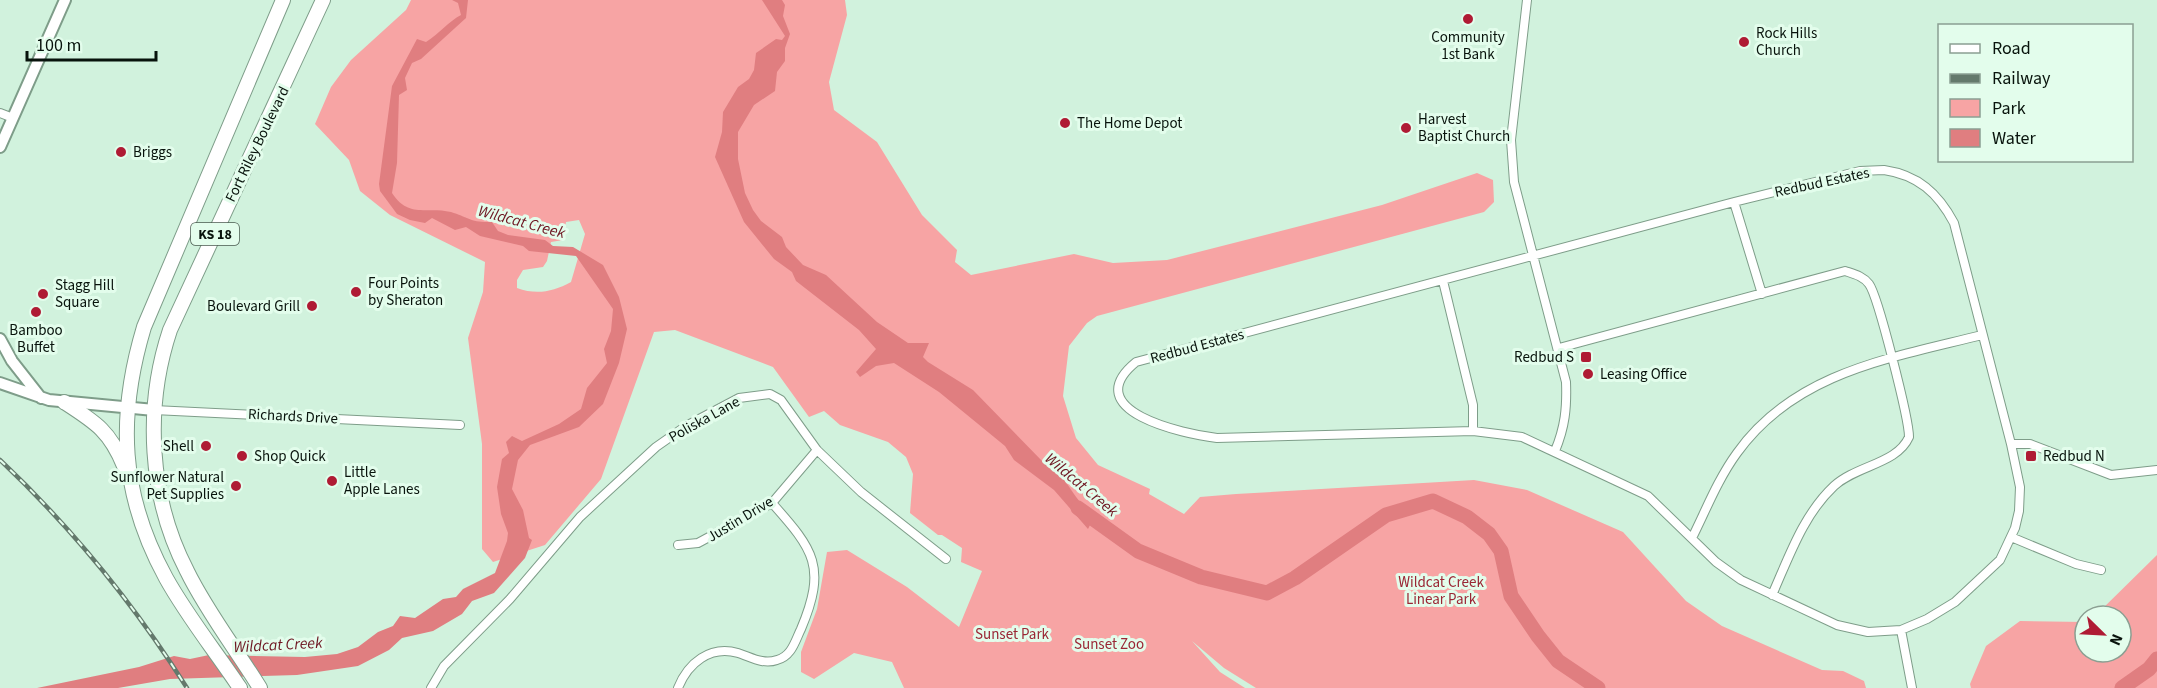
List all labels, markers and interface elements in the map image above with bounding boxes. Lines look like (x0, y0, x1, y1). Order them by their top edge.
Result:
marker: Community 1st Bank (1461, 12, 1475, 26)
place label: Rock Hills Church (1756, 23, 1817, 61)
scale bar (27, 24, 156, 62)
legend (1938, 24, 2133, 162)
place label: Community 1st Bank (1431, 27, 1505, 65)
text: 100 m (36, 33, 81, 58)
marker: Rock Hills Church (1737, 35, 1751, 49)
text: Road (1992, 36, 2031, 61)
text: Railway (1992, 66, 2051, 91)
street label: Fort Riley Boulevard (220, 83, 295, 206)
text: Park (1992, 96, 2026, 121)
place label: Harvest Baptist Church (1418, 109, 1510, 147)
place label: The Home Depot (1077, 113, 1182, 134)
marker: The Home Depot (1058, 116, 1072, 130)
marker: Harvest Baptist Church (1399, 121, 1413, 135)
text: Water (1992, 126, 2036, 151)
place label: Briggs (133, 142, 172, 163)
marker: Briggs (114, 145, 128, 159)
street label: Redbud Estates (1773, 162, 1871, 203)
water label: Wildcat Creek (476, 200, 568, 244)
road number: KS 18 (191, 223, 239, 245)
place label: Four Points by Sheraton (368, 273, 443, 311)
place label: Stagg Hill Square (55, 275, 114, 313)
marker: Four Points by Sheraton (349, 285, 363, 299)
marker: Stagg Hill Square (36, 287, 50, 301)
place label: Boulevard Grill (207, 296, 300, 317)
marker: Boulevard Grill (305, 299, 319, 313)
marker: Bamboo Buffet (29, 305, 43, 319)
place label: Bamboo Buffet (9, 320, 63, 358)
street label: Redbud Estates (1148, 324, 1246, 369)
place label: Redbud S (1514, 347, 1574, 368)
marker: Redbud S (1579, 350, 1593, 364)
place label: Leasing Office (1600, 364, 1687, 385)
marker: Leasing Office (1581, 367, 1595, 381)
street label: Poliska Lane (665, 391, 744, 448)
street label: Richards Drive (248, 404, 338, 429)
place label: Shell (163, 436, 194, 457)
marker: Shell (199, 439, 213, 453)
place label: Shop Quick (254, 446, 326, 467)
place label: Redbud N (2043, 446, 2105, 467)
water label: Wildcat Creek (1040, 448, 1123, 522)
marker: Shop Quick (235, 449, 249, 463)
marker: Redbud N (2024, 449, 2038, 463)
place label: Little Apple Lanes (344, 462, 420, 500)
place label: Sunflower Natural Pet Supplies (110, 467, 224, 505)
marker: Little Apple Lanes (325, 474, 339, 488)
marker: Sunflower Natural Pet Supplies (229, 479, 243, 493)
street label: Justin Drive (703, 491, 777, 547)
park label: Wildcat Creek Linear Park (1398, 572, 1484, 610)
north arrow (2073, 604, 2133, 664)
park label: Sunset Park (975, 624, 1050, 645)
text: N (2104, 630, 2128, 649)
water label: Wildcat Creek (233, 632, 324, 658)
park label: Sunset Zoo (1074, 634, 1144, 655)

